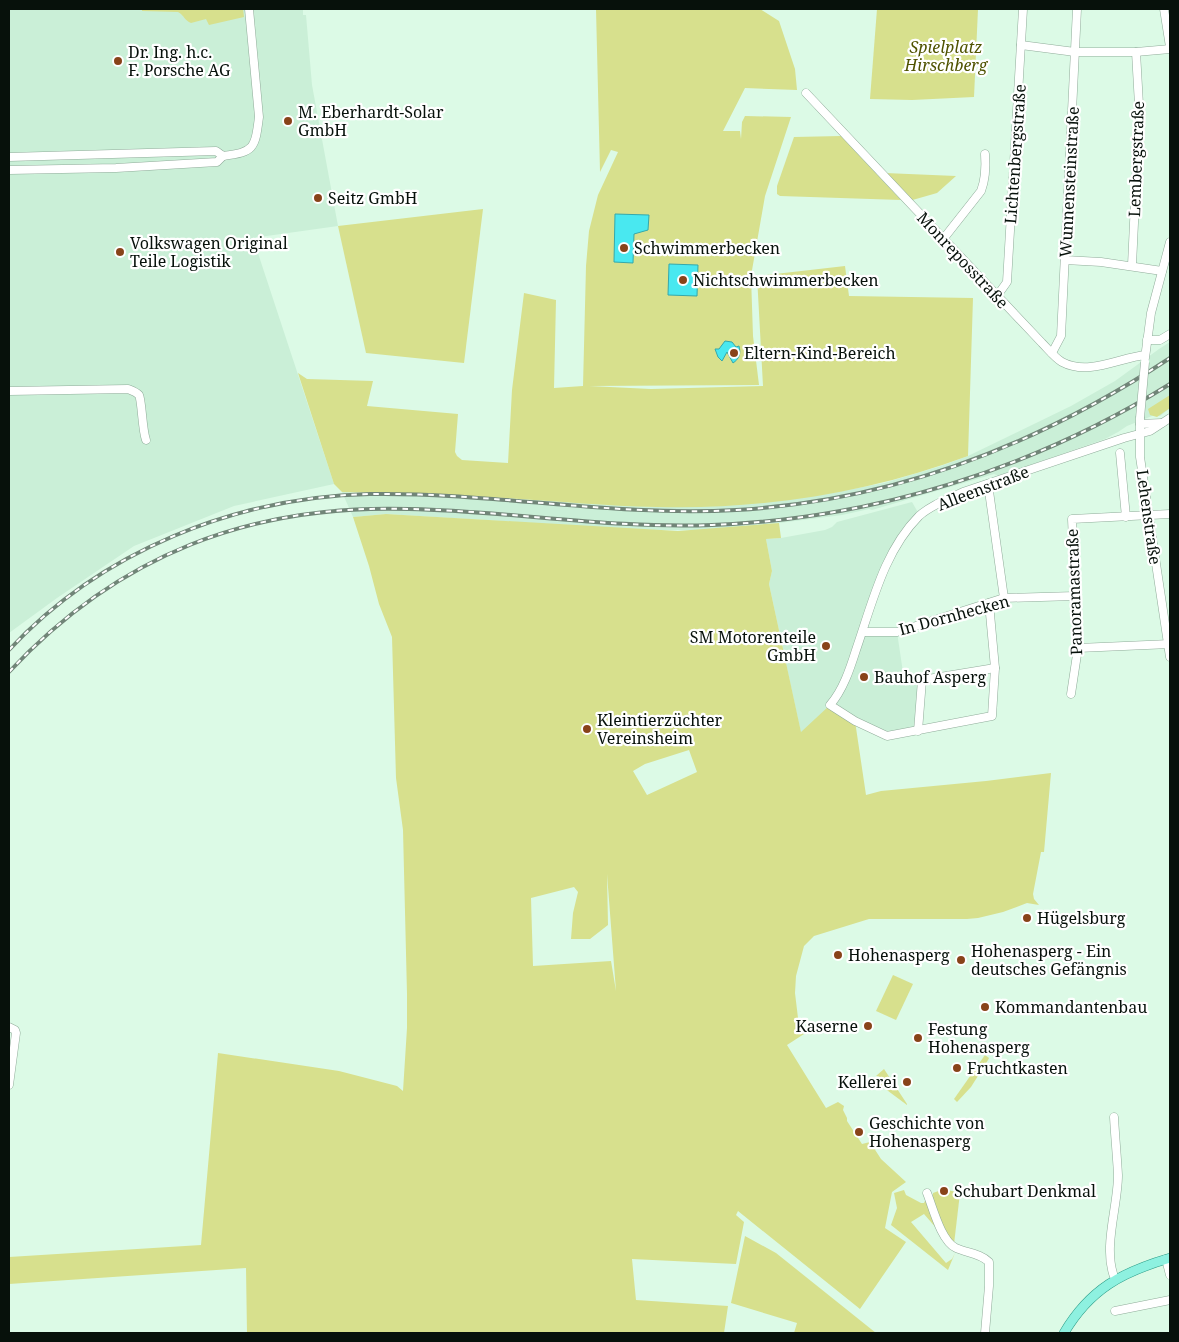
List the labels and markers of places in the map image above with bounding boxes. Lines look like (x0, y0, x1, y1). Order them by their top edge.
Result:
place label: Dr. Ing. h.c. F. Porsche AG (128, 41, 231, 81)
marker: Dr. Ing. h.c. F. Porsche AG (112, 55, 124, 67)
place label: M. Eberhardt-Solar GmbH (298, 101, 444, 141)
marker: M. Eberhardt-Solar GmbH (282, 115, 294, 127)
place label: Seitz GmbH (328, 187, 418, 209)
marker: Seitz GmbH (312, 192, 324, 204)
place label: Volkswagen Original Teile Logistik (130, 232, 288, 272)
place label: Schwimmerbecken (634, 237, 780, 259)
marker: Schwimmerbecken (618, 242, 630, 254)
marker: Volkswagen Original Teile Logistik (114, 246, 126, 258)
place label: Nichtschwimmerbecken (693, 269, 879, 291)
marker: Nichtschwimmerbecken (677, 274, 689, 286)
place label: Eltern-Kind-Bereich (744, 342, 896, 364)
marker: Eltern-Kind-Bereich (728, 347, 740, 359)
place label: SM Motorenteile GmbH (690, 626, 816, 666)
marker: SM Motorenteile GmbH (820, 640, 832, 652)
place label: Bauhof Asperg (874, 666, 987, 688)
marker: Bauhof Asperg (858, 671, 870, 683)
place label: Kleintierzüchter Vereinsheim (597, 709, 723, 749)
marker: Kleintierzüchter Vereinsheim (581, 723, 593, 735)
place label: Hügelsburg (1037, 907, 1126, 929)
marker: Hügelsburg (1021, 912, 1033, 924)
place label: Hohenasperg - Ein deutsches Gefängnis (971, 940, 1127, 980)
place label: Hohenasperg (848, 944, 950, 966)
marker: Hohenasperg (832, 949, 844, 961)
marker: Hohenasperg - Ein deutsches Gefängnis (955, 954, 967, 966)
place label: Kommandantenbau (995, 996, 1147, 1018)
marker: Kommandantenbau (979, 1001, 991, 1013)
place label: Kaserne (796, 1015, 858, 1037)
place label: Festung Hohenasperg (928, 1018, 1030, 1058)
marker: Kaserne (862, 1020, 874, 1032)
marker: Festung Hohenasperg (912, 1032, 924, 1044)
place label: Fruchtkasten (967, 1057, 1068, 1079)
marker: Fruchtkasten (951, 1062, 963, 1074)
place label: Kellerei (838, 1071, 897, 1093)
marker: Kellerei (901, 1076, 913, 1088)
place label: Geschichte von Hohenasperg (869, 1112, 985, 1152)
marker: Geschichte von Hohenasperg (853, 1126, 865, 1138)
place label: Schubart Denkmal (954, 1180, 1096, 1202)
marker: Schubart Denkmal (938, 1185, 950, 1197)

